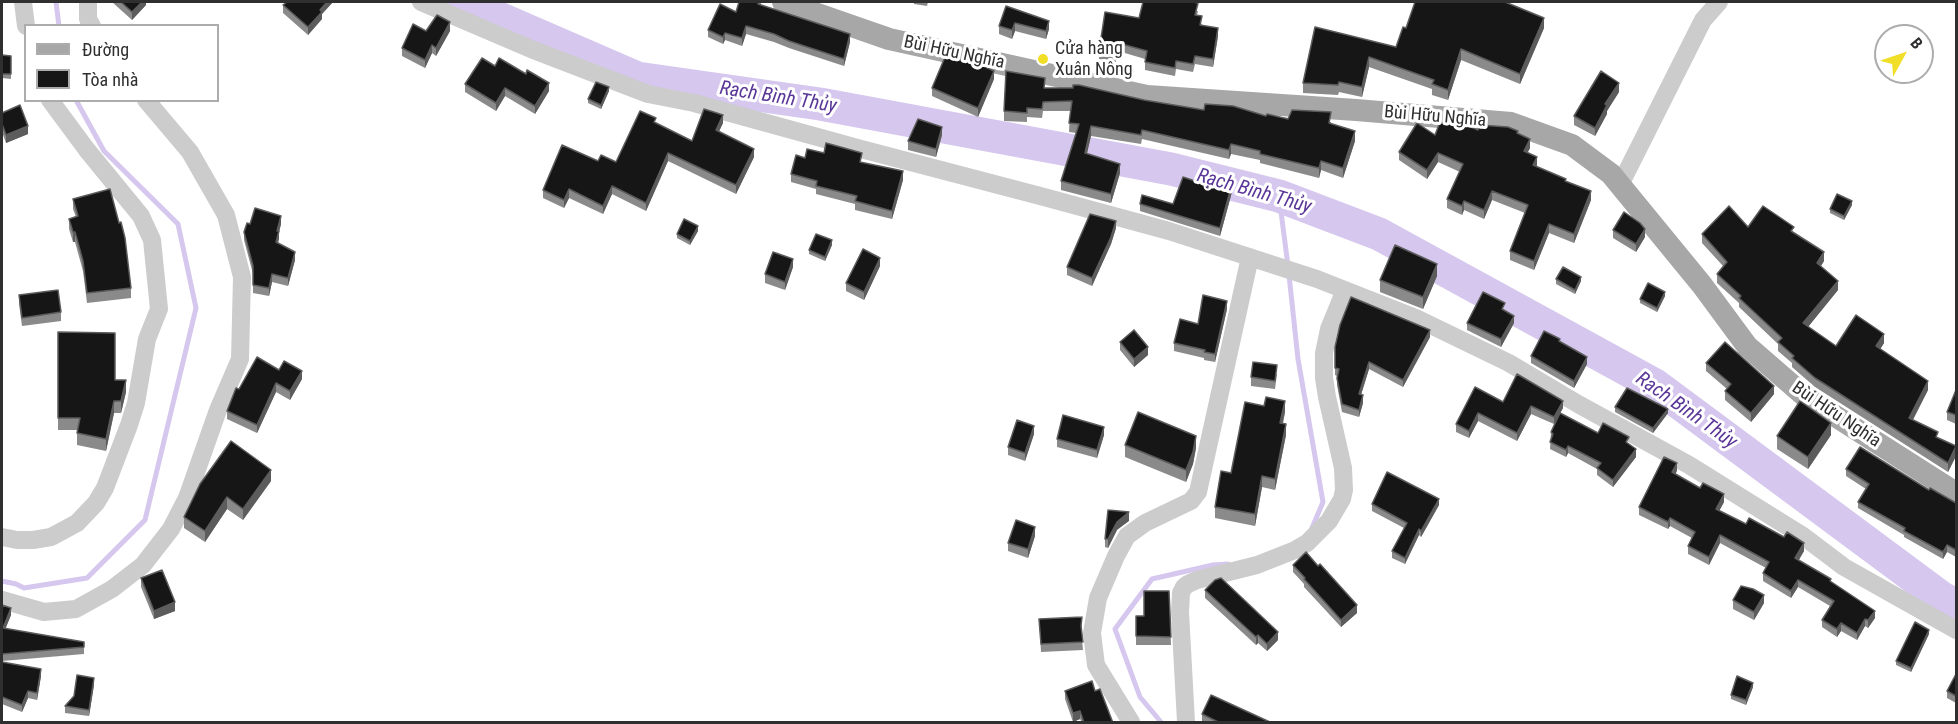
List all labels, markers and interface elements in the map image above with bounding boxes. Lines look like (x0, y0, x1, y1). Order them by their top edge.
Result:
legend (24, 24, 219, 102)
north arrow (1874, 24, 1934, 84)
street label: Bùi Hữu Nghĩa (902, 32, 1006, 74)
text: B (1906, 34, 1927, 53)
place label: Cửa hàng Xuân Nông (1055, 38, 1133, 80)
text: Đường (82, 39, 129, 60)
marker: Cửa hàng Xuân Nông (1036, 52, 1050, 66)
text: Tòa nhà (82, 69, 138, 90)
water label: Rạch Bình Thủy (718, 77, 838, 119)
street label: Bùi Hữu Nghĩa (1383, 102, 1487, 132)
water label: Rạch Bình Thủy (1194, 164, 1314, 220)
water label: Rạch Bình Thủy (1631, 367, 1741, 455)
street label: Bùi Hữu Nghĩa (1788, 377, 1884, 453)

